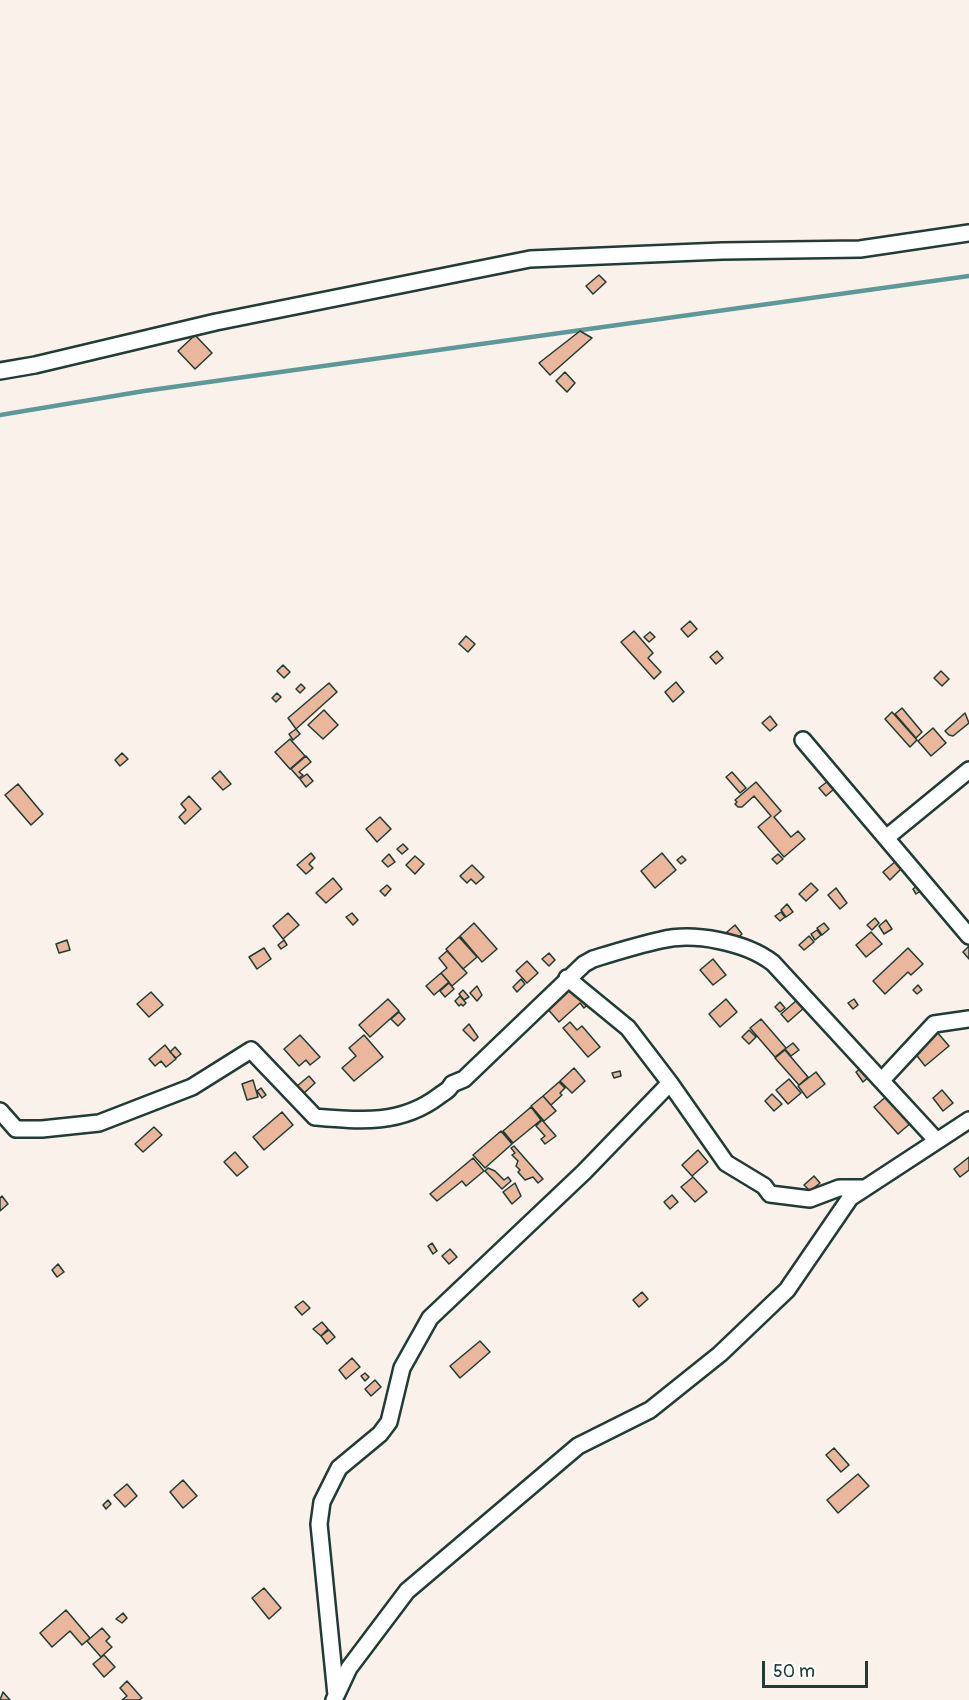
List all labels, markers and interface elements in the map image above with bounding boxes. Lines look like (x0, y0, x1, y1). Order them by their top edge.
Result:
scale bar (765, 1649, 872, 1687)
text: 50 m (773, 1660, 815, 1683)

